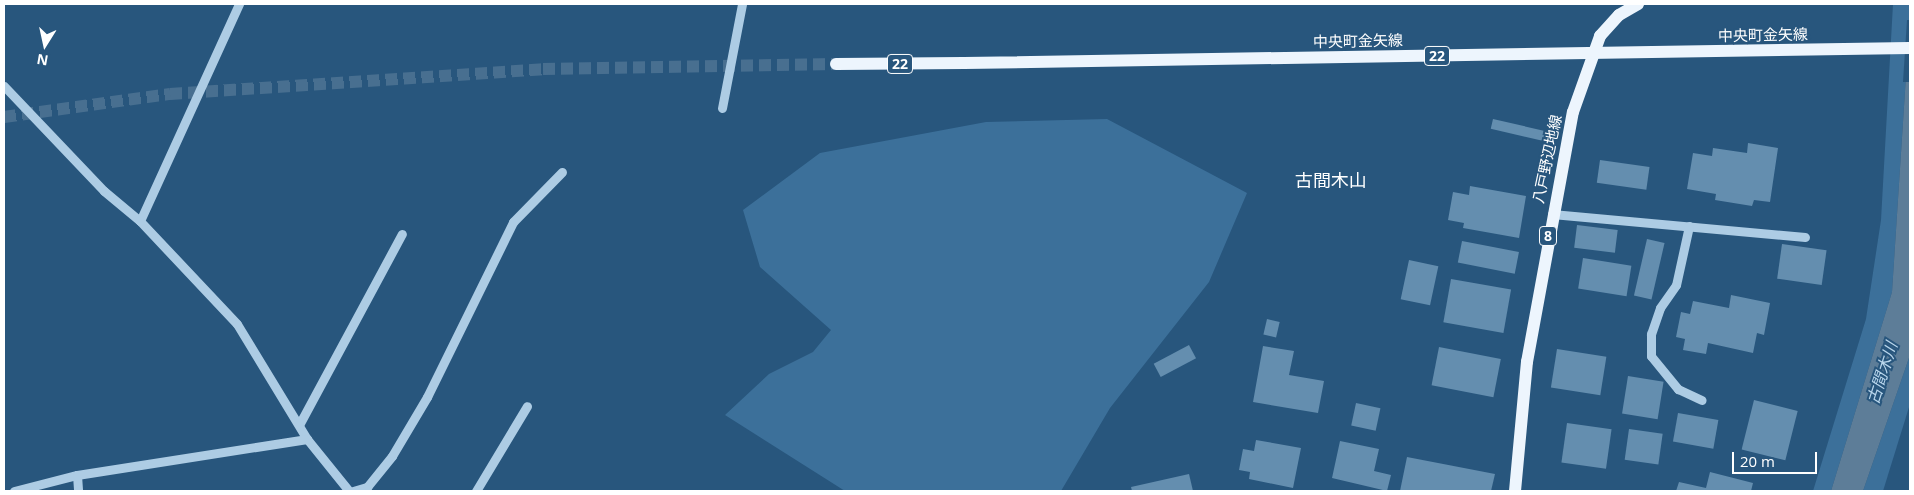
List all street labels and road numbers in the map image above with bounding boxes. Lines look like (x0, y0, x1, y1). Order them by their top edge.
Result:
street label: 中央町金矢線 (1718, 25, 1808, 45)
street label: 中央町金矢線 (1313, 31, 1403, 51)
road number: 22 (1423, 44, 1451, 68)
road number: 22 (886, 52, 914, 76)
street label: 八戸野辺地線 (1529, 113, 1565, 205)
road number: 8 (1538, 225, 1558, 248)

